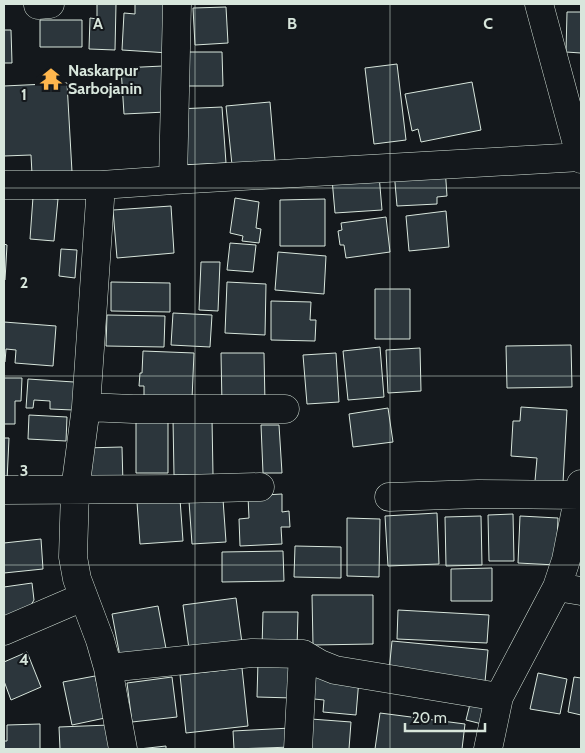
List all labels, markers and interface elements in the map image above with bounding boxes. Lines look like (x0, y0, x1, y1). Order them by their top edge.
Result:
text: A (93, 14, 103, 33)
text: B (287, 14, 297, 33)
text: C (483, 14, 493, 33)
place label: Naskarpur Sarbojanin (68, 61, 142, 98)
temple icon: Naskarpur Sarbojanin (38, 66, 64, 92)
text: 1 (21, 85, 27, 104)
text: 2 (20, 273, 28, 292)
text: 3 (20, 461, 28, 480)
text: 4 (19, 650, 29, 669)
scale bar (405, 700, 485, 732)
text: 20 m (412, 709, 447, 727)

